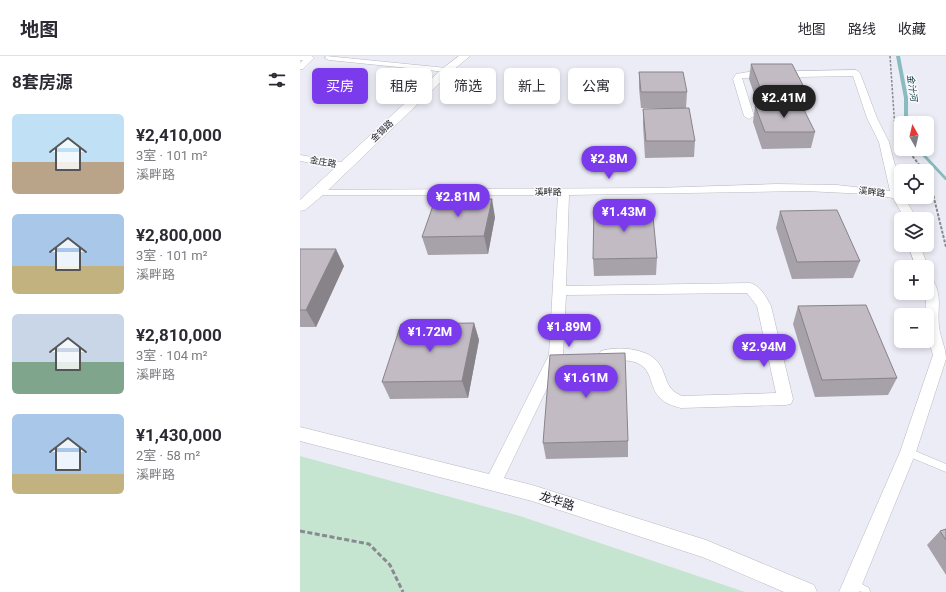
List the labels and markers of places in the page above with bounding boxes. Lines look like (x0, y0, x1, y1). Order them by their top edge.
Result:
pin: ¥2.41M (751, 85, 817, 119)
pin: ¥2.8M (581, 146, 637, 180)
pin: ¥2.81M (425, 184, 491, 218)
pin: ¥1.43M (591, 199, 657, 233)
pin: ¥1.89M (536, 314, 602, 348)
pin: ¥1.72M (397, 319, 463, 353)
pin: ¥2.94M (731, 334, 797, 368)
pin: ¥1.61M (553, 365, 619, 399)

